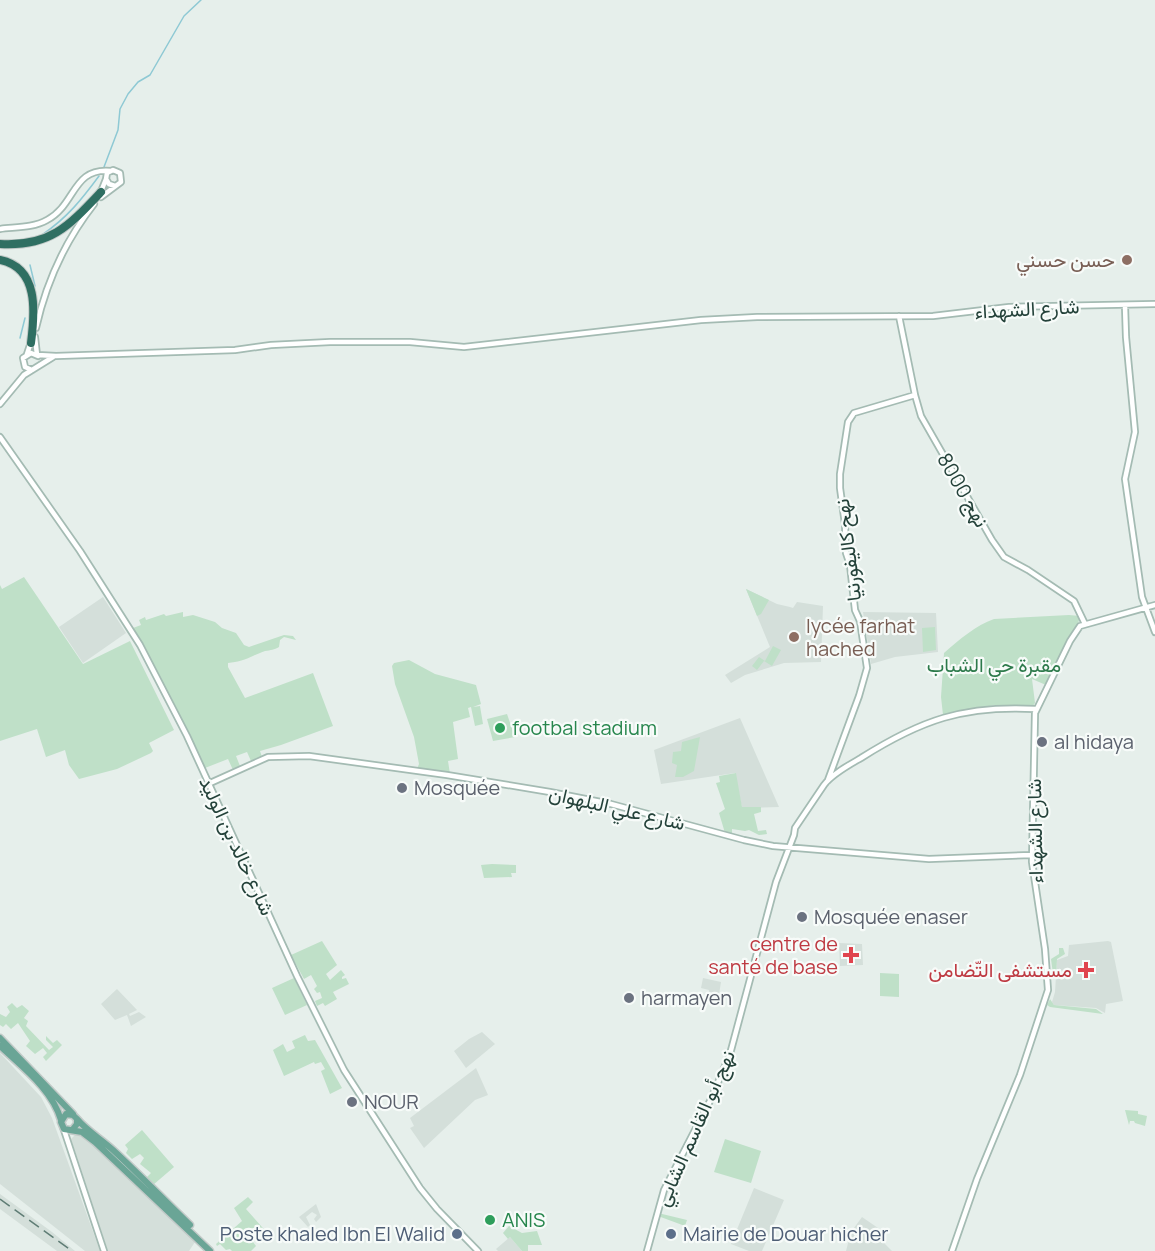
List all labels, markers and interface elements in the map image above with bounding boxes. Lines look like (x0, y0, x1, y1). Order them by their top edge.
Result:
place label: حسن حسني (1016, 246, 1115, 277)
marker: حسن حسني (1120, 253, 1134, 267)
street label: شارع الشهداء (974, 292, 1080, 326)
street label: نهج 8000 (930, 448, 996, 532)
street label: نهح كاليفورنيا (828, 497, 868, 603)
place label: lycée farhat hached (806, 612, 915, 662)
marker: lycée farhat hached (787, 630, 801, 644)
park label: مقبرة حي الشباب (927, 651, 1061, 682)
place label: footbal stadium (512, 714, 657, 741)
marker: footbal stadium (493, 721, 507, 735)
place label: al hidaya (1054, 728, 1134, 755)
marker: al hidaya (1035, 735, 1049, 749)
street label: شارع خالد بن الوليد (193, 772, 281, 920)
place label: Mosquée (414, 774, 500, 801)
street label: شارع الشهداء (1020, 778, 1050, 884)
street label: شارع علي البلهوان (546, 779, 688, 840)
marker: Mosquée (395, 781, 409, 795)
place label: Mosquée enaser (814, 903, 968, 930)
marker: Mosquée enaser (795, 910, 809, 924)
place label: centre de santé de base (708, 930, 838, 980)
marker: centre de santé de base (842, 946, 860, 964)
place label: مستشفى التّضامن (928, 956, 1072, 983)
marker: مستشفى التّضامن (1077, 961, 1095, 979)
place label: harmayen (641, 984, 732, 1011)
marker: harmayen (622, 991, 636, 1005)
street label: نهج أبو القاسم الشابي (648, 1045, 745, 1212)
place label: NOUR (364, 1088, 419, 1115)
marker: NOUR (345, 1095, 359, 1109)
place label: ANIS (502, 1206, 545, 1233)
marker: ANIS (483, 1213, 497, 1227)
place label: Poste khaled Ibn El Walid (220, 1220, 445, 1247)
place label: Mairie de Douar hicher (683, 1220, 889, 1247)
marker: Poste khaled Ibn El Walid (450, 1227, 464, 1241)
marker: Mairie de Douar hicher (664, 1227, 678, 1241)

